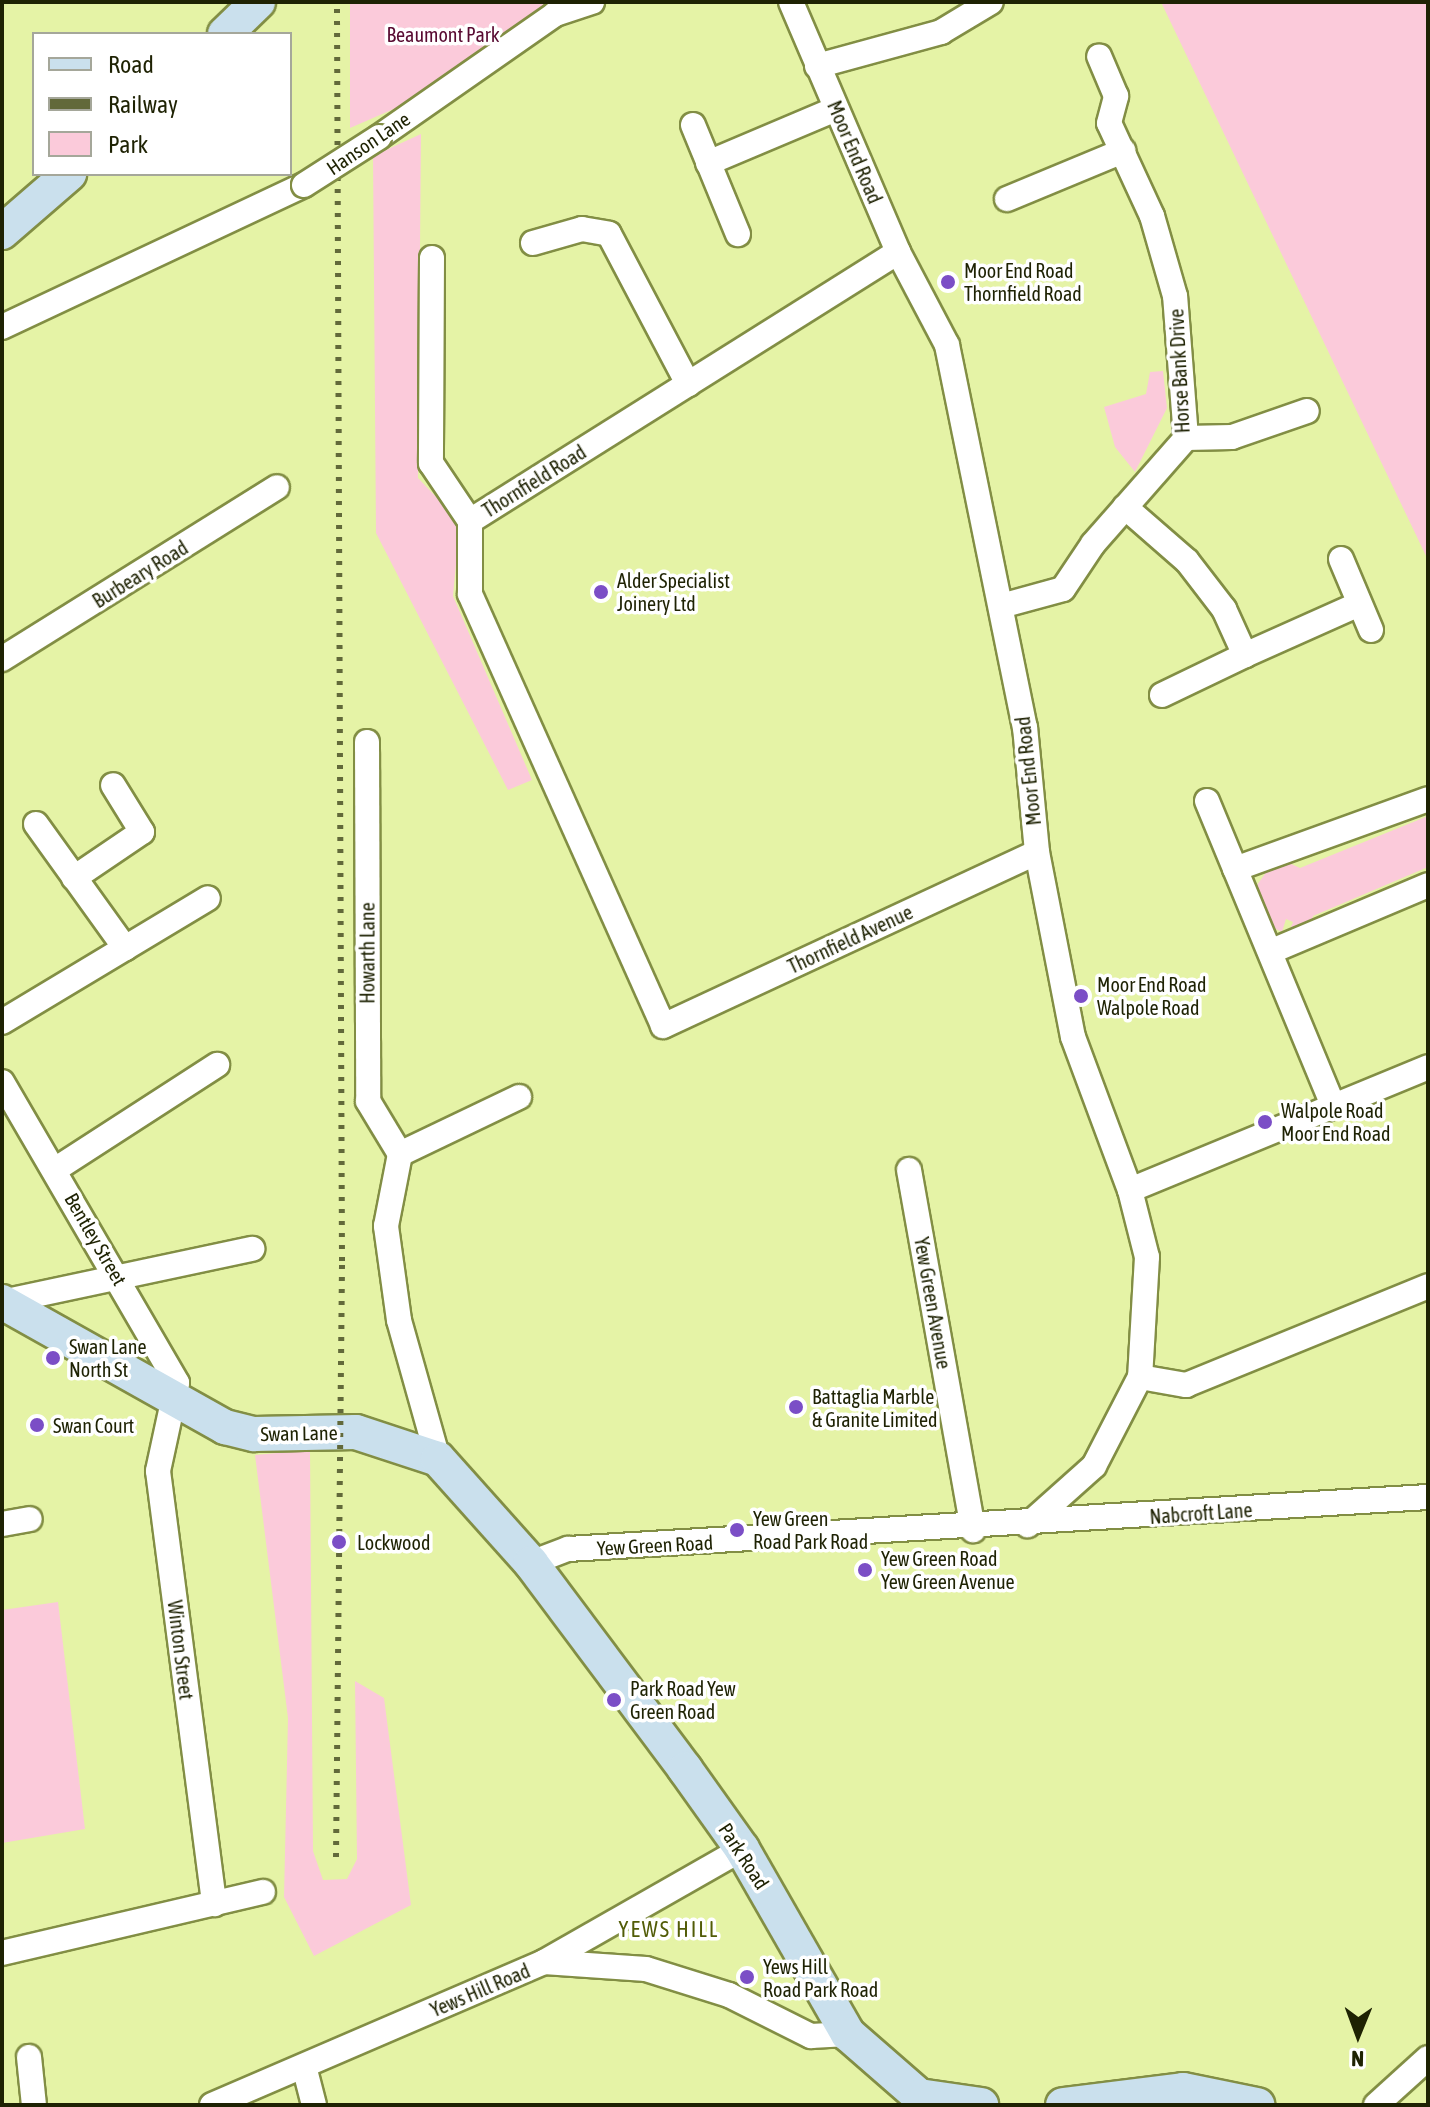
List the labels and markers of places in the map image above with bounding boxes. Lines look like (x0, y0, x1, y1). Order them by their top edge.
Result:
place label: Moor End Road Thornfield Road (964, 258, 1082, 305)
marker: Moor End Road Thornfield Road (939, 273, 957, 291)
place label: Alder Specialist Joinery Ltd (617, 568, 730, 615)
marker: Alder Specialist Joinery Ltd (592, 583, 610, 601)
place label: Moor End Road Walpole Road (1097, 972, 1206, 1019)
marker: Moor End Road Walpole Road (1072, 987, 1090, 1005)
place label: Walpole Road Moor End Road (1281, 1098, 1390, 1145)
marker: Walpole Road Moor End Road (1256, 1113, 1274, 1131)
place label: Swan Lane North St (69, 1334, 146, 1381)
marker: Swan Lane North St (44, 1349, 62, 1367)
place label: Battaglia Marble & Granite Limited (812, 1384, 938, 1431)
marker: Battaglia Marble & Granite Limited (787, 1398, 805, 1416)
place label: Swan Court (53, 1413, 134, 1437)
marker: Swan Court (28, 1416, 46, 1434)
place label: Yew Green Road Park Road (753, 1506, 868, 1553)
marker: Yew Green Road Park Road (728, 1521, 746, 1539)
place label: Lockwood (357, 1530, 430, 1554)
marker: Lockwood (328, 1531, 350, 1553)
place label: Yew Green Road Yew Green Avenue (881, 1546, 1015, 1593)
marker: Yew Green Road Yew Green Avenue (856, 1561, 874, 1579)
place label: Park Road Yew Green Road (630, 1676, 736, 1723)
marker: Park Road Yew Green Road (605, 1691, 623, 1709)
place label: Yews Hill Road Park Road (763, 1954, 878, 2001)
marker: Yews Hill Road Park Road (738, 1968, 756, 1986)

